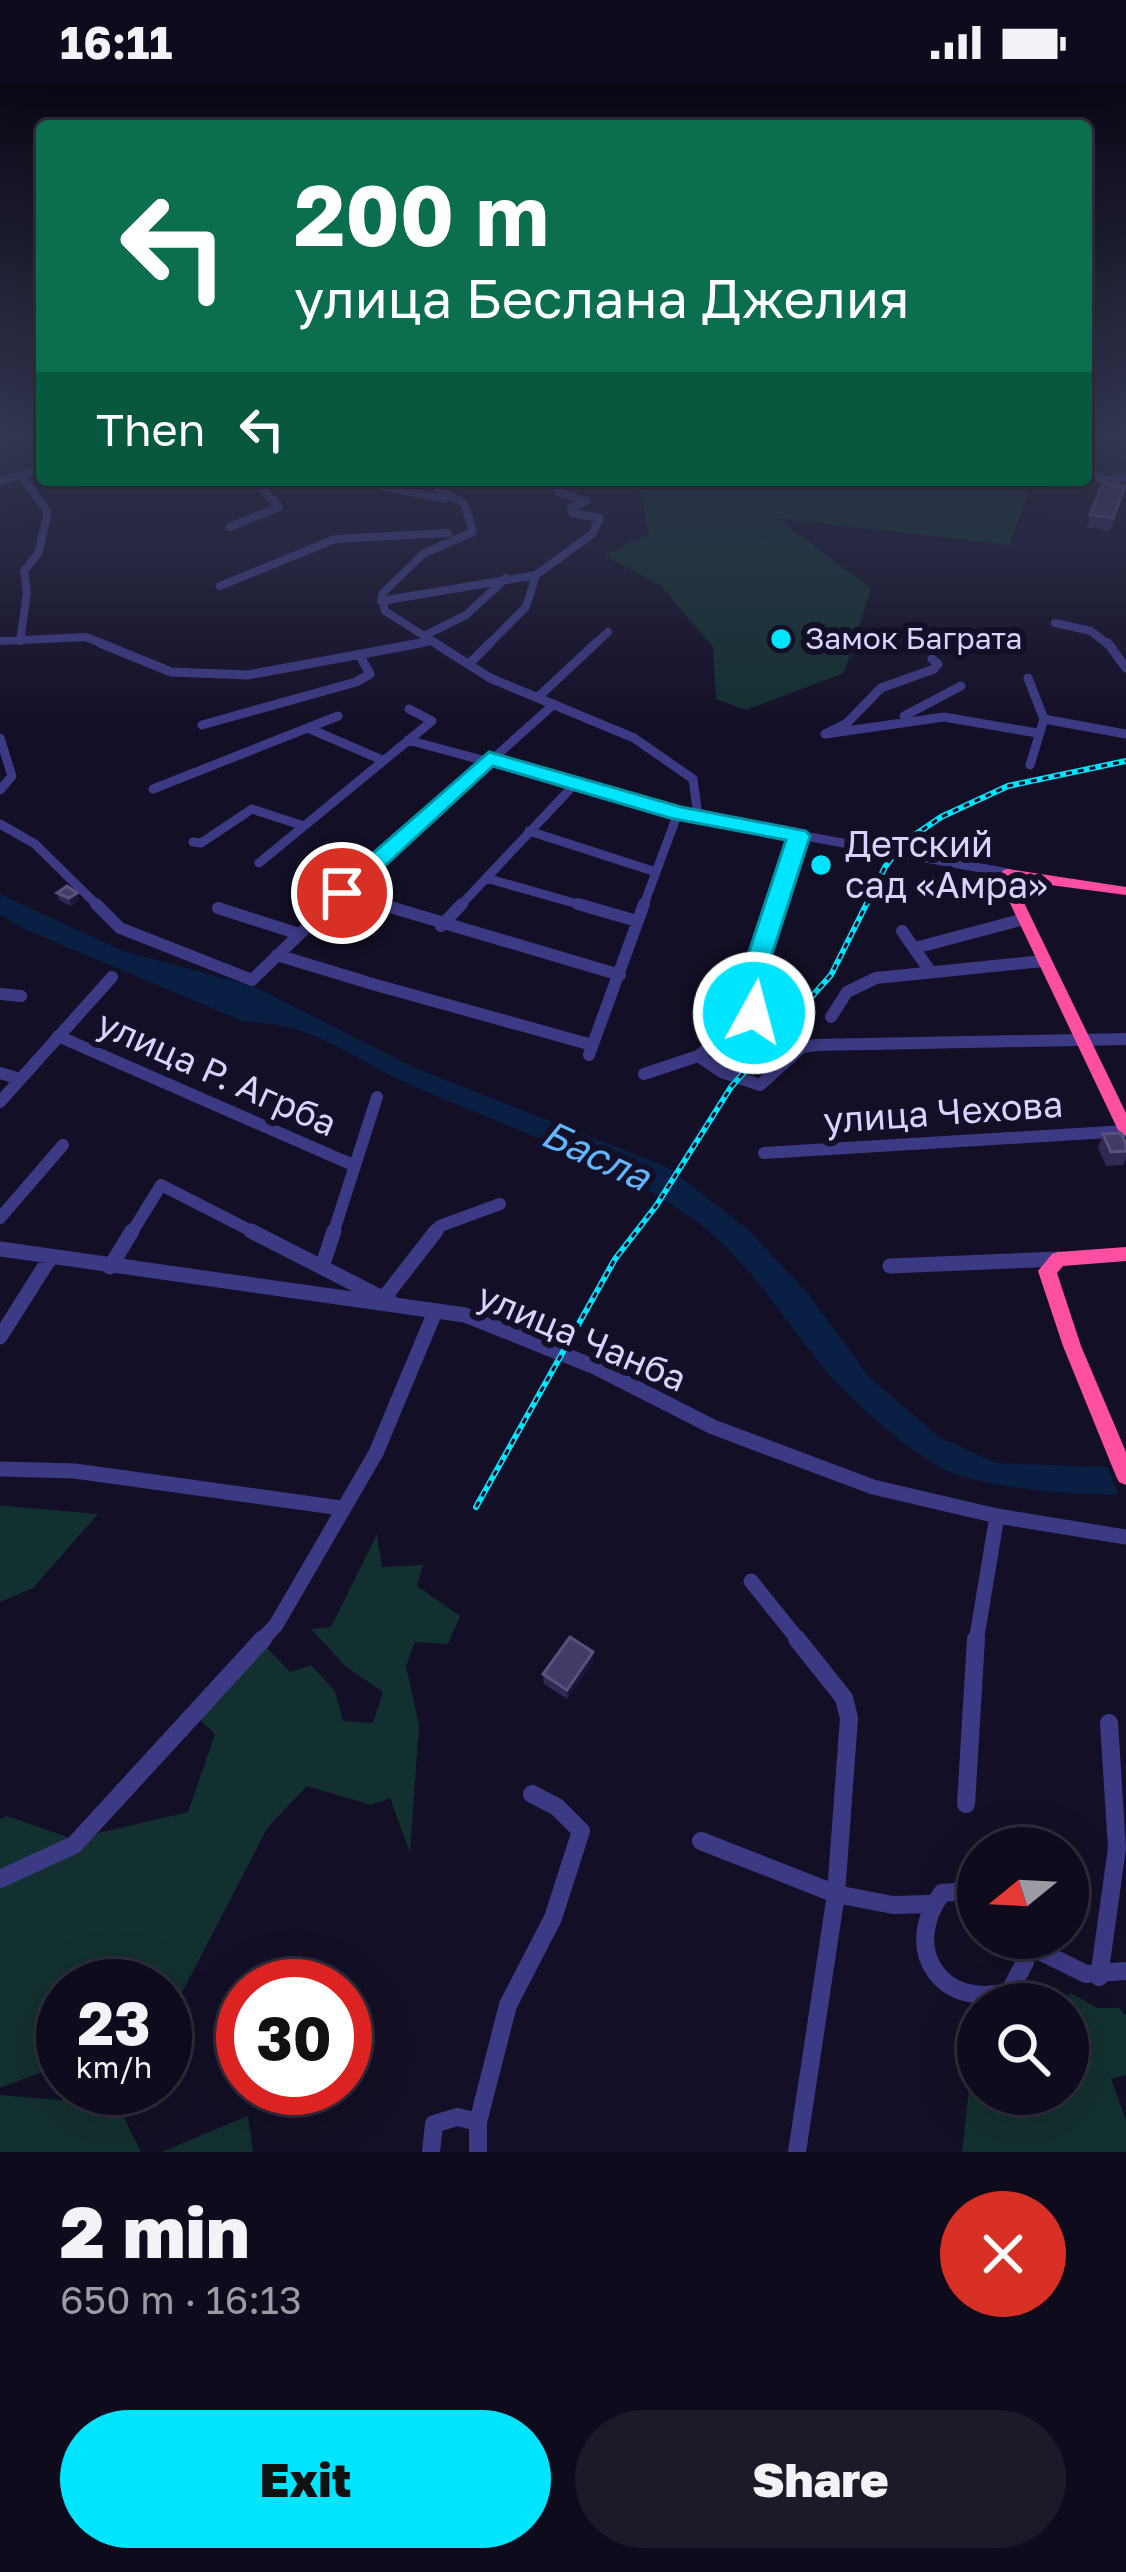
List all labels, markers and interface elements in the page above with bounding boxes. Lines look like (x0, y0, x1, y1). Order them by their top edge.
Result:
text: 16:11 (60, 15, 173, 69)
text: 200 m (294, 164, 549, 264)
icon: left (96, 168, 252, 324)
text: улица Беслана Джелия (294, 265, 910, 330)
icon: left (229, 396, 295, 462)
text: Then (96, 402, 205, 456)
place label: Замок Баграта (805, 620, 1022, 656)
marker: Замок Баграта (768, 626, 794, 652)
place label: Детский сад «Амра» (845, 822, 1048, 906)
pin (291, 842, 393, 944)
marker: Детский сад «Амра» (808, 852, 834, 878)
icon: arrive (309, 860, 375, 926)
position arrow (691, 950, 817, 1076)
street label: улица Р. Агрба (91, 1001, 344, 1145)
street label: улица Чехова (822, 1082, 1064, 1141)
water label: Басла (535, 1109, 660, 1201)
street label: улица Чанба (471, 1273, 693, 1400)
north arrow (957, 1827, 1089, 1959)
map controls (957, 1827, 1089, 2115)
speed limit sign: 30 (216, 1959, 372, 2115)
button: search (957, 1983, 1089, 2115)
text: 23 (77, 1986, 151, 2058)
text: km/h (76, 2049, 152, 2085)
text: 2 min (60, 2187, 250, 2274)
button: close (940, 2191, 1066, 2317)
text: 650 m · 16:13 (60, 2276, 302, 2323)
button: Exit (60, 2410, 551, 2548)
button: Share (575, 2410, 1066, 2548)

